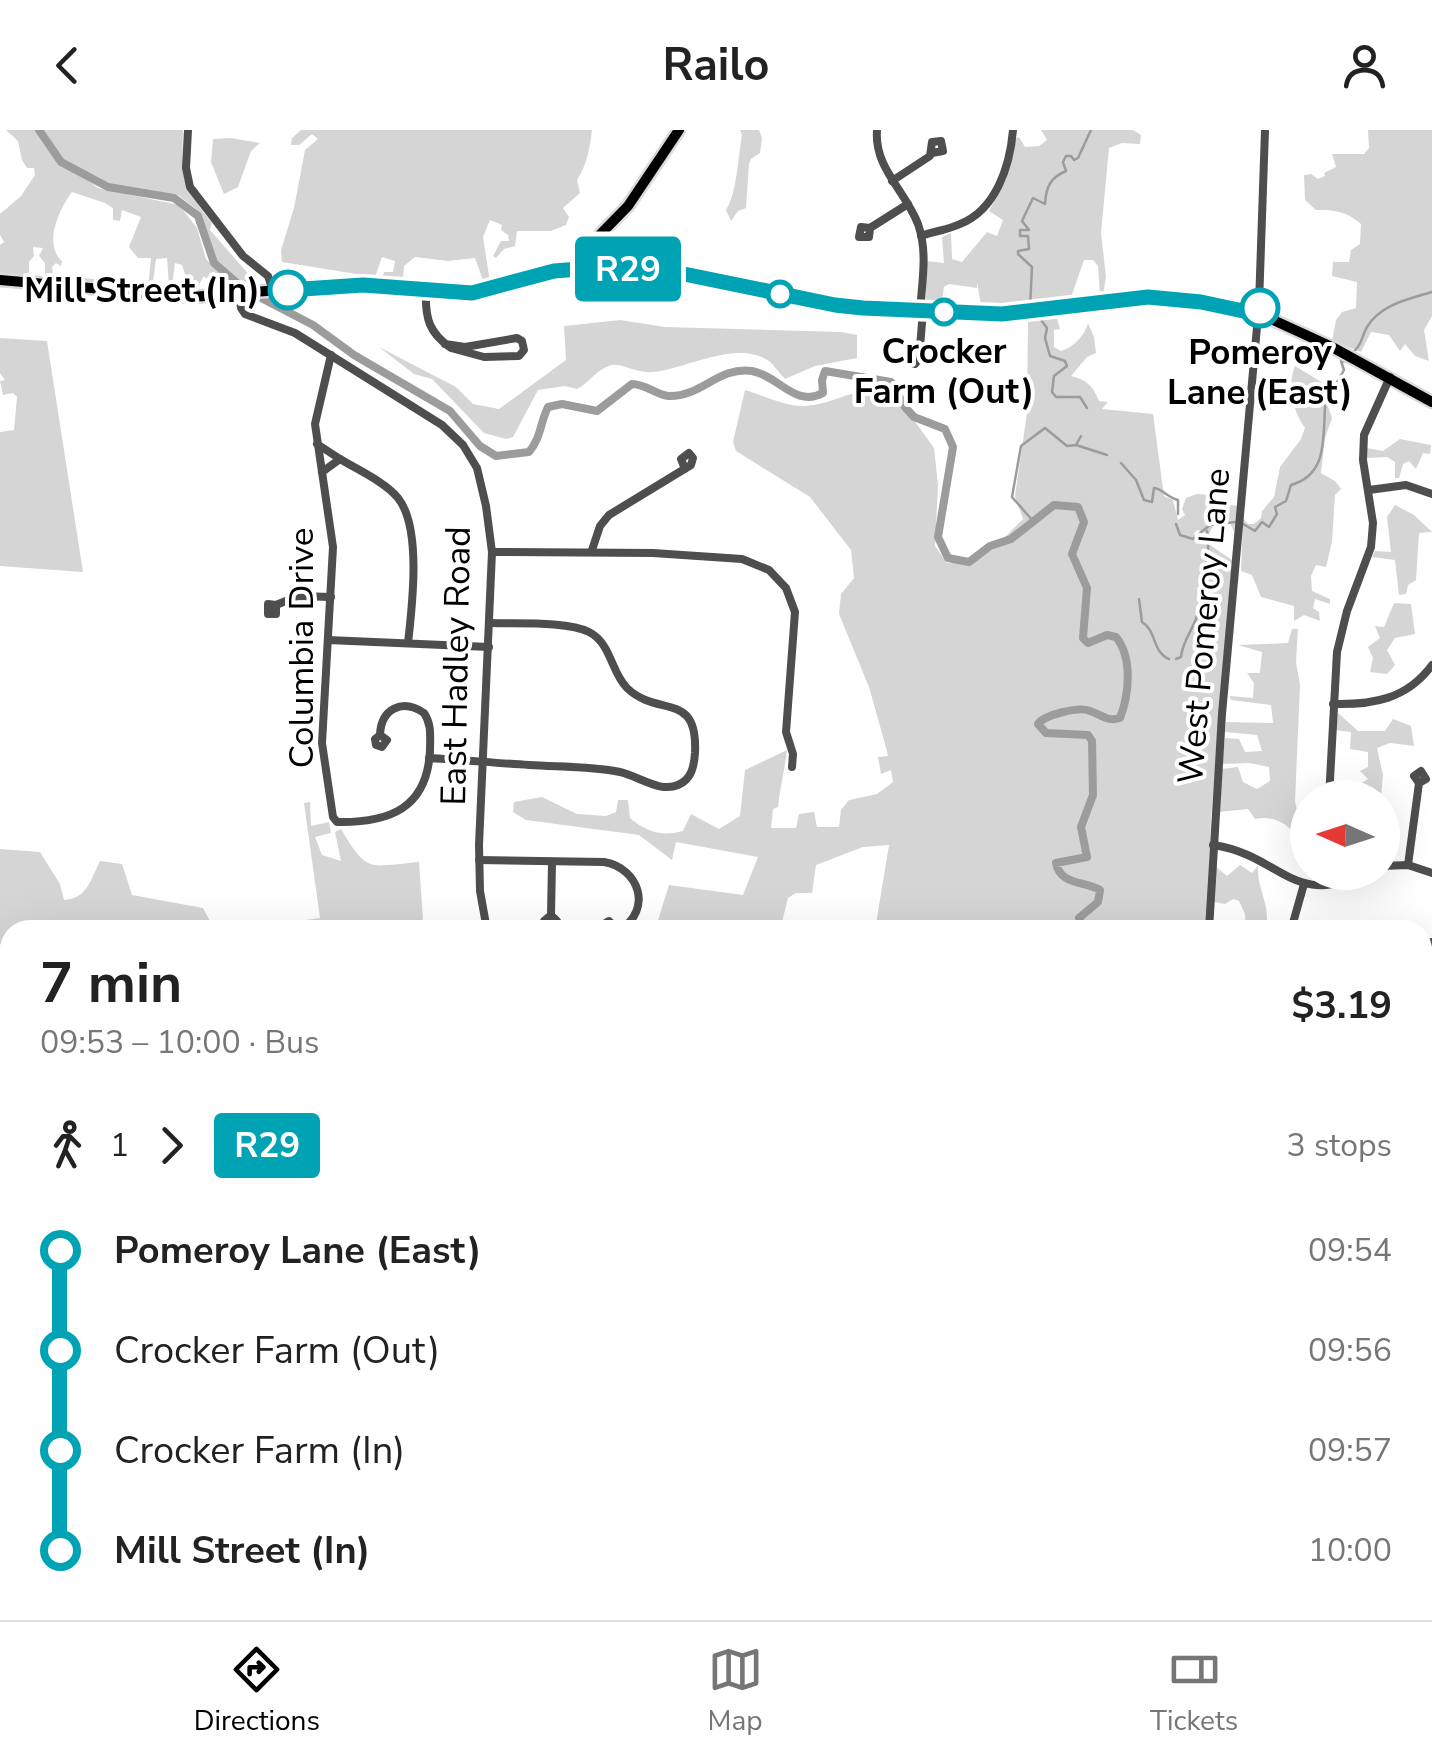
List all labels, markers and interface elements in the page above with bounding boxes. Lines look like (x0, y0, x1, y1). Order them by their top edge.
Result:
text: Railo (663, 35, 769, 96)
icon: back (40, 38, 95, 93)
icon: person (1337, 38, 1392, 93)
line badge: R29 (570, 236, 686, 302)
text: R29 (595, 246, 661, 293)
place label: Mill Street (In) (24, 267, 260, 314)
marker: Mill Street (In) (269, 271, 307, 309)
unlabelled marker (767, 281, 793, 307)
marker: Pomeroy Lane (East) (1241, 289, 1279, 327)
marker: Crocker Farm (Out) (931, 299, 957, 325)
place label: Crocker Farm (Out) (854, 328, 1034, 415)
place label: Pomeroy Lane (East) (1167, 329, 1353, 416)
street label: West Pomeroy Lane (1167, 466, 1241, 786)
street label: East Hadley Road (430, 526, 482, 806)
street label: Columbia Drive (278, 528, 325, 768)
north arrow (1290, 780, 1400, 890)
map controls (1290, 780, 1400, 890)
text: 7 min (40, 946, 182, 1021)
text: $3.19 (1291, 980, 1392, 1031)
text: 09:53 – 10:00 · Bus (40, 1021, 319, 1064)
icon: walk (40, 1118, 95, 1173)
icon: forward (144, 1118, 199, 1173)
text: R29 (234, 1122, 300, 1169)
text: 1 (110, 1124, 129, 1167)
text: 3 stops (1286, 1124, 1392, 1167)
text: Pomeroy Lane (East) (114, 1225, 482, 1276)
text: 09:54 (1308, 1229, 1392, 1272)
text: Crocker Farm (Out) (114, 1325, 440, 1376)
text: 09:56 (1308, 1329, 1392, 1372)
text: Crocker Farm (In) (114, 1425, 405, 1476)
text: 09:57 (1308, 1429, 1392, 1472)
text: Mill Street (In) (114, 1525, 370, 1576)
text: 10:00 (1308, 1529, 1392, 1572)
tab: Directions (194, 1642, 320, 1740)
tab: Map (707, 1642, 763, 1740)
tab: Tickets (1150, 1642, 1238, 1740)

